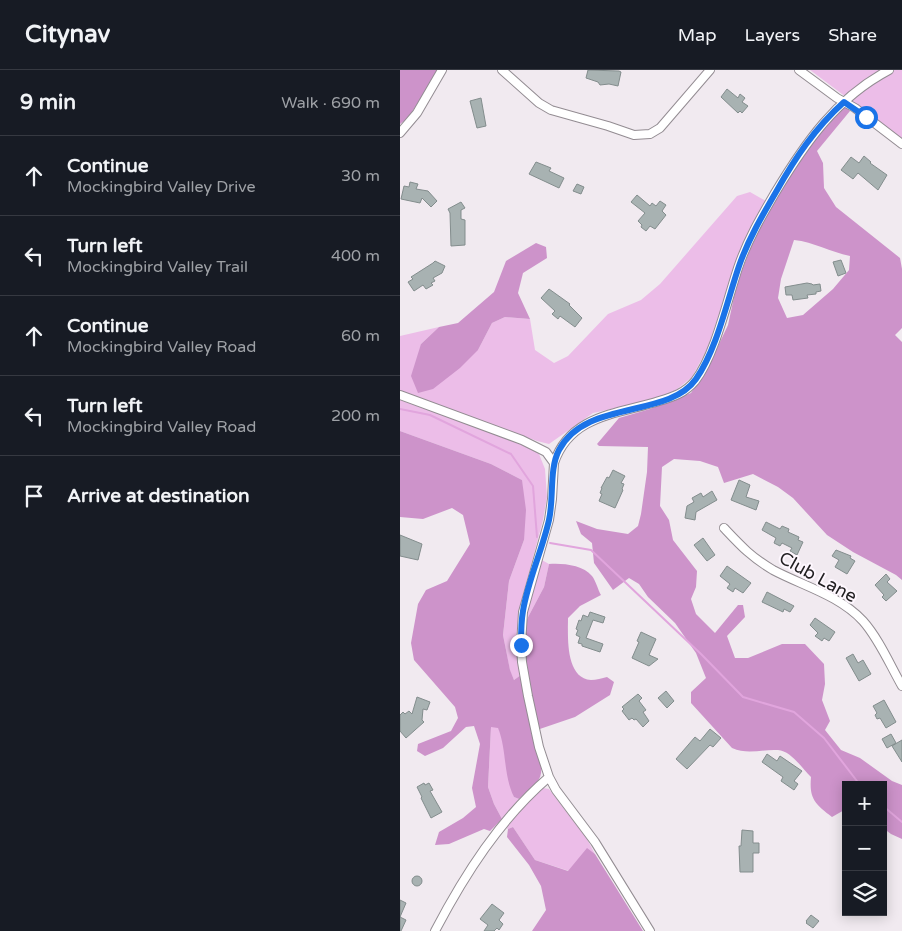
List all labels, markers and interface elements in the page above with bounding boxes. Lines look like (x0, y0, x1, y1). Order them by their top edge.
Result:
text: Citynav (25, 20, 110, 49)
text: Map (678, 24, 717, 46)
text: Layers (745, 24, 800, 46)
text: Share (828, 24, 877, 46)
text: 9 min (20, 90, 76, 115)
text: Walk · 690 m (281, 93, 380, 113)
route start (855, 106, 878, 129)
text: Continue (67, 155, 149, 177)
icon: ahead (20, 162, 48, 190)
text: 30 m (341, 166, 380, 186)
text: Mockingbird Valley Drive (67, 177, 256, 197)
text: Turn left (67, 235, 143, 257)
icon: left (20, 242, 48, 270)
text: 400 m (331, 246, 380, 266)
text: Mockingbird Valley Trail (67, 257, 248, 277)
text: Continue (67, 315, 149, 337)
icon: ahead (20, 322, 48, 350)
text: 60 m (341, 326, 380, 346)
text: Mockingbird Valley Road (67, 337, 256, 357)
text: Turn left (67, 395, 143, 417)
icon: left (20, 402, 48, 430)
text: 200 m (331, 406, 380, 426)
text: Mockingbird Valley Road (67, 417, 256, 437)
icon: arrive (20, 482, 48, 510)
text: Arrive at destination (67, 485, 250, 507)
street label: Club Lane (775, 547, 861, 607)
route end (510, 634, 533, 657)
map controls (842, 781, 887, 916)
button: + (842, 781, 887, 826)
button: − (842, 826, 887, 871)
button: layers (842, 871, 887, 916)

